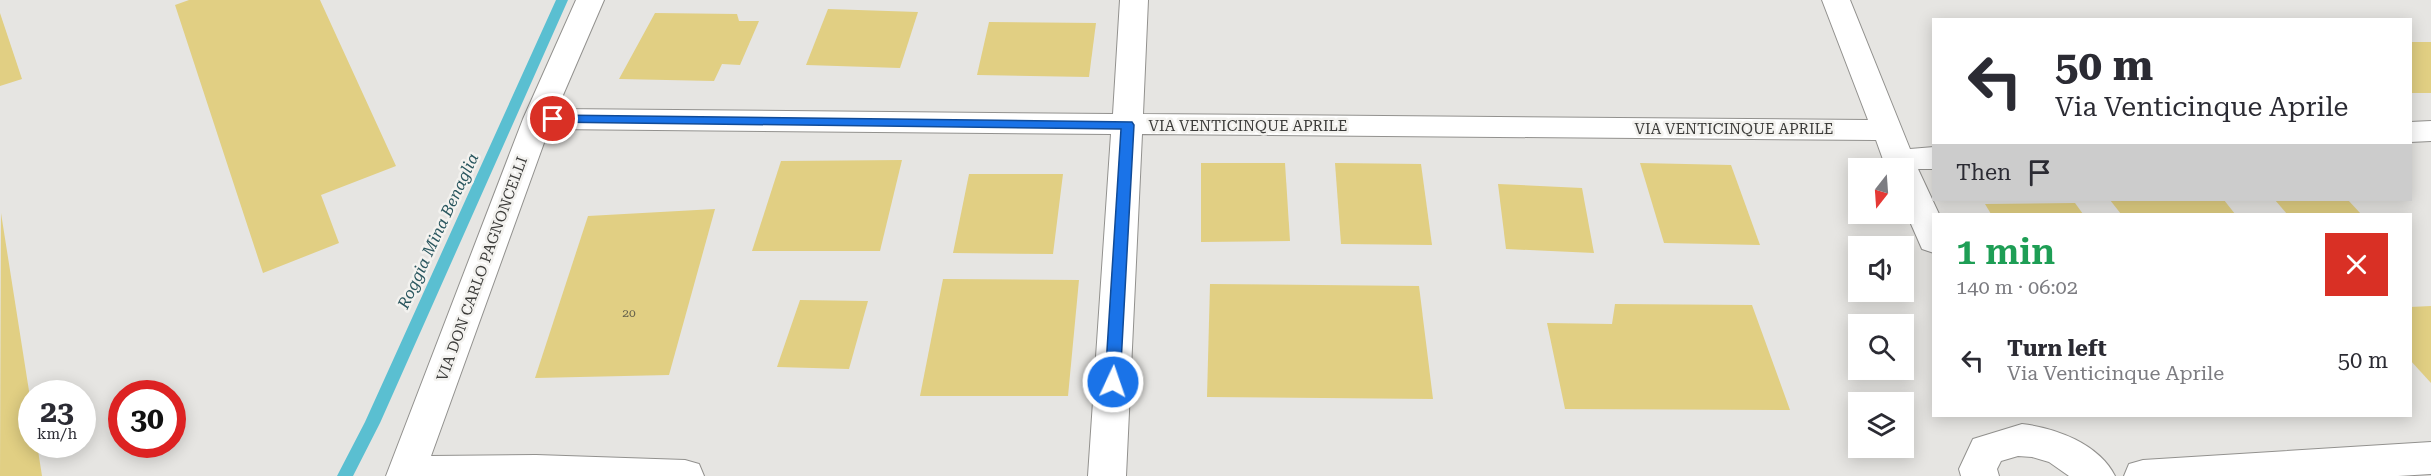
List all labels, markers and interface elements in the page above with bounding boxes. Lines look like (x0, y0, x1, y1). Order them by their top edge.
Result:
text: 50 m (2055, 41, 2153, 90)
icon: left (1956, 42, 2034, 120)
text: Via Venticinque Aprile (2055, 91, 2348, 123)
pin (527, 93, 578, 144)
icon: arrive (536, 102, 569, 135)
street label: VIA VENTICINQUE APRILE (1149, 117, 1347, 135)
street label: VIA VENTICINQUE APRILE (1635, 120, 1833, 138)
water label: Roggia Mina Benaglia (393, 150, 483, 313)
street label: VIA DON CARLO PAGNONCELLI (433, 154, 531, 384)
icon: arrive (2023, 156, 2056, 189)
north arrow (1848, 158, 1914, 224)
map controls (1848, 158, 1914, 458)
text: Then (1956, 160, 2011, 185)
text: 1 min (1956, 231, 2055, 273)
button: close (2325, 233, 2388, 296)
button: sound (1848, 236, 1914, 302)
text: 140 m · 06:02 (1956, 275, 2078, 299)
house number: 20 (622, 306, 636, 320)
button: search (1848, 314, 1914, 380)
text: Turn left (2007, 336, 2107, 361)
icon: left (1956, 344, 1989, 377)
text: 50 m (2338, 348, 2388, 373)
position arrow (1081, 350, 1145, 414)
text: Via Venticinque Aprile (2007, 361, 2224, 385)
speed limit sign: 30 (108, 380, 186, 458)
button: layers (1848, 392, 1914, 458)
text: 23 (40, 394, 74, 429)
text: km/h (37, 425, 77, 443)

